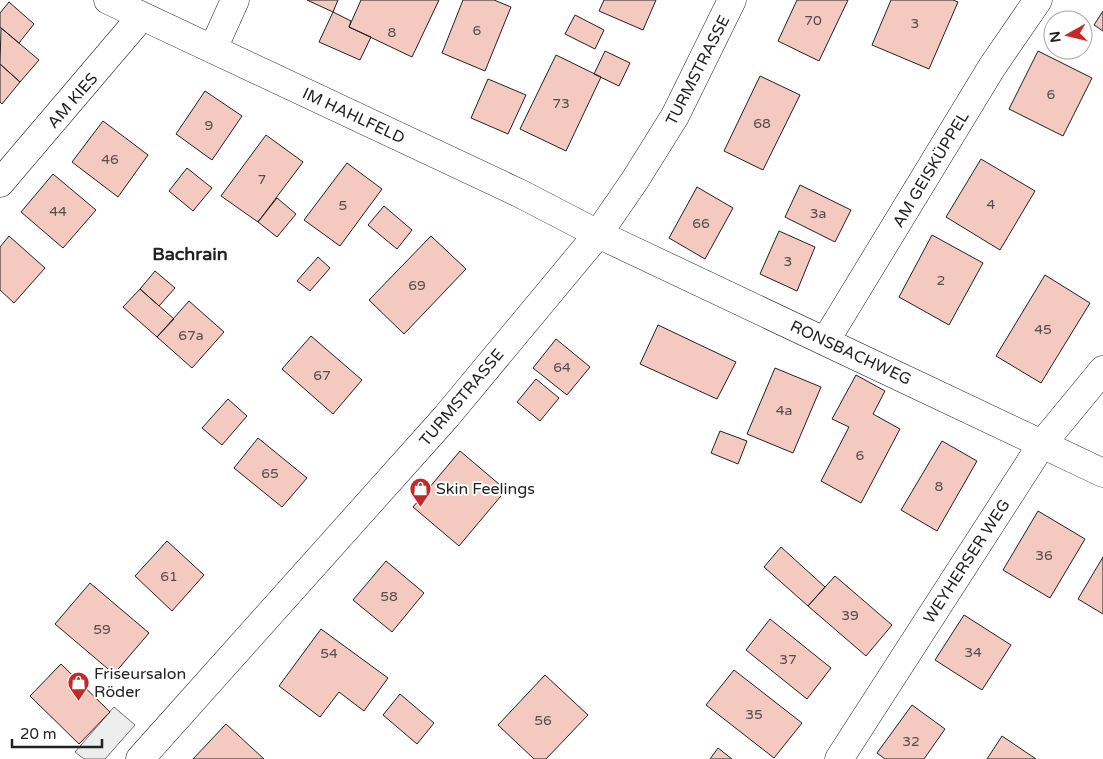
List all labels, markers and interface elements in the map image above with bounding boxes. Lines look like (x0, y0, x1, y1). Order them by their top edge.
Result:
north arrow (1043, 10, 1093, 60)
street label: TURMSTRASSE (662, 12, 734, 129)
house number: 70 (804, 12, 822, 29)
house number: 3 (911, 15, 919, 32)
house number: 6 (473, 22, 482, 39)
house number: 8 (388, 24, 397, 41)
text: N (1046, 30, 1065, 43)
street label: AM KIES (43, 69, 102, 132)
street label: IM HAHLFELD (299, 83, 408, 148)
house number: 6 (1047, 86, 1056, 103)
house number: 73 (552, 95, 570, 112)
street label: AM GEISKÜPPEL (888, 108, 973, 231)
house number: 68 (753, 115, 771, 132)
house number: 9 (205, 117, 213, 134)
house number: 46 (101, 151, 119, 168)
house number: 7 (258, 171, 266, 188)
house number: 4 (987, 196, 996, 213)
house number: 5 (339, 197, 347, 214)
house number: 44 (49, 203, 67, 220)
house number: 3a (810, 205, 826, 222)
house number: 66 (692, 215, 710, 232)
district label: Bachrain (152, 243, 228, 265)
house number: 3 (784, 253, 792, 270)
house number: 2 (937, 272, 945, 289)
house number: 69 (408, 277, 426, 294)
street label: RONSBACHWEG (787, 316, 914, 390)
house number: 45 (1034, 321, 1052, 338)
house number: 67a (178, 327, 204, 344)
street label: TURMSTRASSE (415, 345, 508, 450)
house number: 64 (553, 359, 571, 376)
house number: 67 (313, 367, 331, 384)
house number: 4a (776, 402, 792, 419)
house number: 6 (856, 447, 865, 464)
house number: 65 (261, 465, 279, 482)
shop icon: Skin Feelings (408, 476, 432, 507)
house number: 8 (935, 478, 944, 495)
place label: Skin Feelings (436, 479, 535, 499)
street label: WEYHERSER WEG (919, 496, 1015, 627)
house number: 36 (1035, 547, 1053, 564)
house number: 61 (160, 568, 178, 585)
house number: 58 (380, 588, 398, 605)
house number: 39 (841, 607, 859, 624)
house number: 59 (93, 621, 111, 638)
house number: 34 (964, 644, 982, 661)
house number: 54 (320, 645, 338, 662)
house number: 37 (779, 651, 797, 668)
place label: Friseursalon Röder (94, 664, 186, 702)
shop icon: Friseursalon Röder (66, 670, 90, 701)
house number: 35 (745, 706, 763, 723)
house number: 56 (534, 712, 552, 729)
scale bar (12, 716, 102, 748)
text: 20 m (20, 725, 57, 743)
house number: 32 (902, 733, 920, 750)

